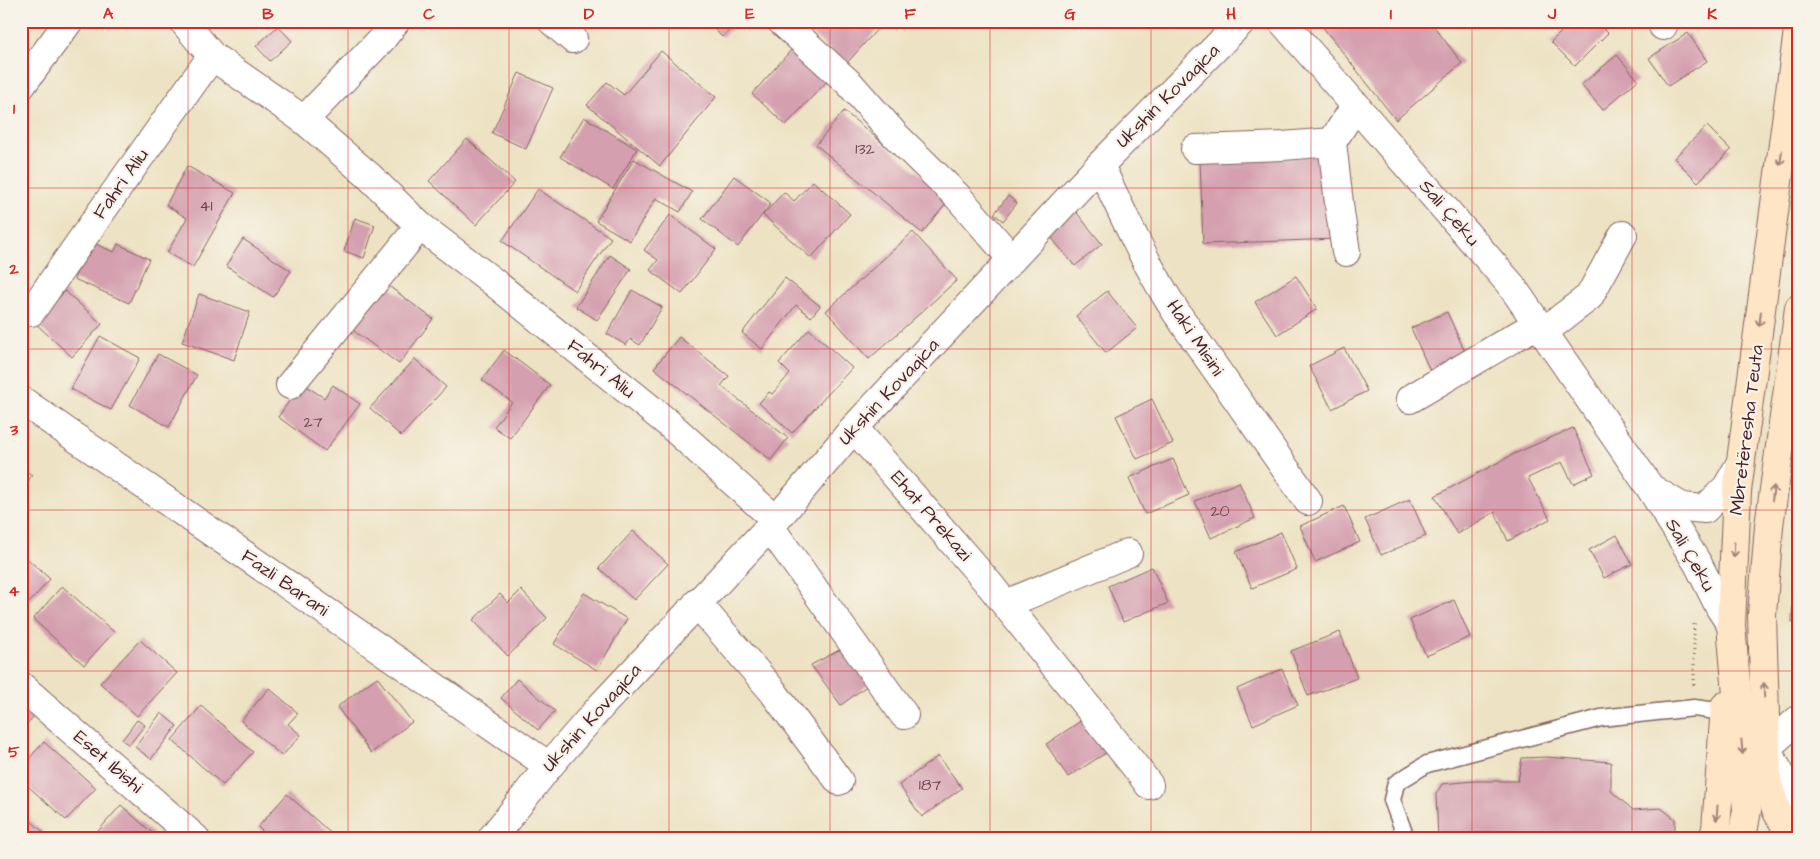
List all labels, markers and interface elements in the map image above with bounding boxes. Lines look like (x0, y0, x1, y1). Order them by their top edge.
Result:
text: A (103, 3, 114, 25)
text: B (262, 3, 274, 25)
text: C (423, 3, 435, 25)
text: D (584, 3, 595, 25)
text: E (745, 3, 755, 25)
text: F (904, 3, 916, 25)
text: G (1064, 3, 1076, 25)
text: H (1226, 3, 1236, 25)
text: I (1390, 3, 1392, 25)
text: J (1547, 3, 1557, 25)
text: K (1707, 3, 1717, 25)
street label: Ukshin Kovaqica (1110, 38, 1226, 154)
text: 1 (13, 98, 16, 120)
house number: 132 (855, 138, 875, 160)
street label: Fahri Aliu (87, 143, 155, 225)
one-way arrow (1776, 150, 1786, 166)
street label: Sali Çeku (1412, 174, 1486, 252)
house number: 41 (200, 195, 212, 217)
text: 2 (8, 258, 19, 280)
street label: Haki Misini (1160, 295, 1231, 382)
one-way arrow (1755, 311, 1765, 327)
street label: Ukshin Kovaqica (832, 332, 946, 451)
street label: Fahri Aliu (561, 333, 641, 405)
street label: Mbretëresha Teuta (1723, 343, 1771, 517)
house number: 27 (304, 411, 323, 433)
text: 3 (9, 419, 19, 441)
street label: Ehat Prekazi (884, 465, 978, 567)
one-way arrow (1768, 486, 1778, 502)
house number: 20 (1210, 500, 1230, 522)
street label: Sali Çeku (1658, 513, 1722, 597)
one-way arrow (1730, 542, 1739, 558)
street label: Fazli Barani (236, 543, 334, 623)
text: 4 (9, 580, 20, 602)
street label: Ukshin Kovaqica (536, 658, 648, 778)
one-way arrow (1760, 683, 1769, 699)
street label: Eset Ibishi (67, 724, 149, 800)
one-way arrow (1737, 739, 1747, 755)
text: 5 (8, 741, 20, 763)
house number: 187 (919, 774, 941, 796)
one-way arrow (1713, 805, 1722, 821)

